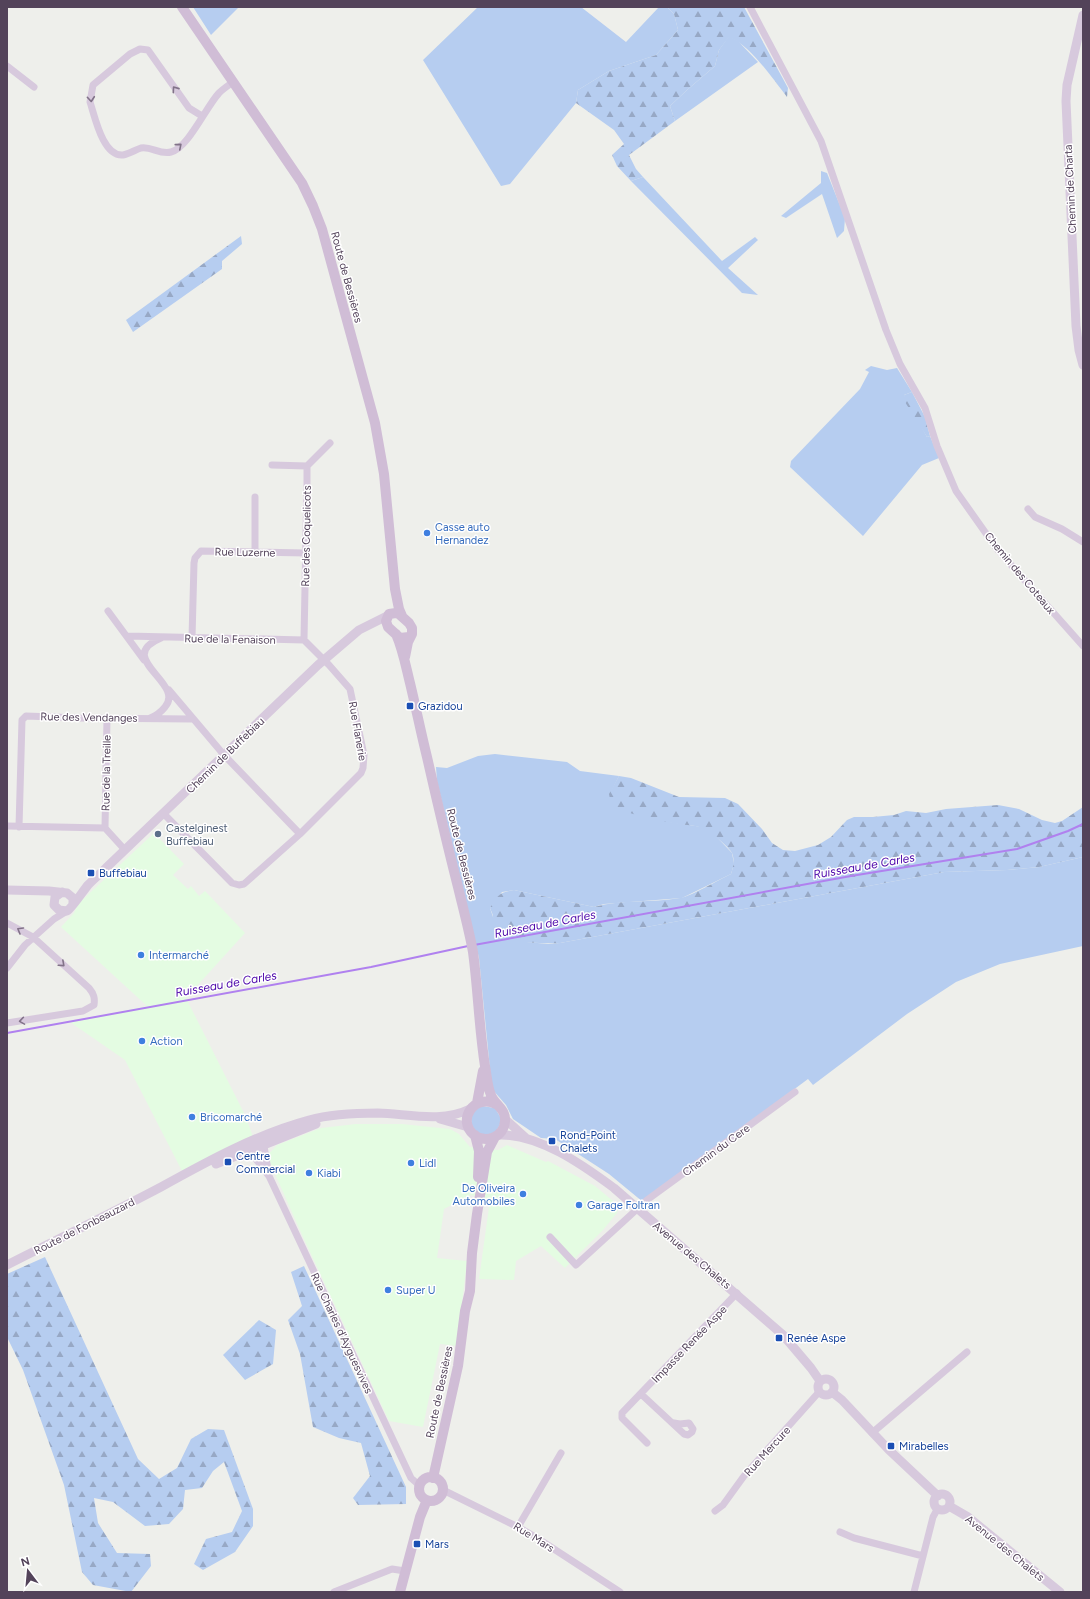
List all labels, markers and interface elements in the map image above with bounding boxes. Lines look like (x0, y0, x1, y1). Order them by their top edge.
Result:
one-way arrow (173, 86, 180, 93)
one-way arrow (86, 96, 95, 103)
one-way arrow (174, 143, 182, 150)
street label: Chemin de Charta (1062, 144, 1079, 234)
street label: Route de Bessières (328, 230, 365, 324)
street label: Rue des Coquelicots (299, 485, 314, 587)
place label: Casse auto Hernandez (435, 521, 490, 547)
marker: Casse auto Hernandez (422, 528, 432, 538)
street label: Chemin des Coteaux (982, 530, 1058, 617)
street label: Rue Luzerne (214, 545, 276, 560)
street label: Rue de la Fenaison (184, 632, 276, 647)
street label: Rue Flanerie (346, 700, 369, 762)
place label: Grazidou (418, 700, 463, 713)
marker: Grazidou (405, 701, 415, 711)
street label: Rue des Vendanges (40, 710, 138, 725)
street label: Chemin de Buffebiau (184, 715, 267, 796)
street label: Rue de la Treille (99, 735, 114, 811)
street label: Route de Bessières (444, 807, 479, 901)
place label: Castelginest Buffebiau (166, 822, 228, 848)
marker: Castelginest Buffebiau (153, 829, 163, 839)
water label: Ruisseau de Carles (812, 850, 916, 882)
place label: Buffebiau (99, 867, 147, 880)
marker: Buffebiau (86, 868, 96, 878)
water label: Ruisseau de Carles (493, 907, 597, 941)
one-way arrow (17, 927, 24, 935)
place label: Intermarché (149, 949, 209, 962)
marker: Intermarché (136, 950, 146, 960)
one-way arrow (57, 959, 65, 966)
water label: Ruisseau de Carles (174, 968, 278, 1000)
one-way arrow (19, 1016, 25, 1025)
place label: Action (150, 1035, 183, 1048)
marker: Action (137, 1036, 147, 1046)
place label: Bricomarché (200, 1111, 262, 1124)
marker: Bricomarché (187, 1112, 197, 1122)
street label: Chemin du Cere (680, 1122, 752, 1179)
place label: Rond-Point Chalets (560, 1129, 616, 1155)
marker: Rond-Point Chalets (547, 1136, 557, 1146)
place label: Centre Commercial (236, 1150, 295, 1176)
marker: Centre Commercial (223, 1157, 233, 1167)
place label: Lidl (419, 1157, 436, 1170)
marker: Lidl (406, 1158, 416, 1168)
place label: Kiabi (317, 1167, 341, 1180)
marker: Kiabi (304, 1168, 314, 1178)
place label: De Oliveira Automobiles (453, 1182, 515, 1208)
marker: De Oliveira Automobiles (518, 1189, 528, 1199)
street label: Route de Fonbeauzard (32, 1195, 137, 1257)
place label: Garage Foltran (587, 1199, 660, 1212)
marker: Garage Foltran (574, 1200, 584, 1210)
street label: Avenue des Chalets (650, 1219, 733, 1292)
street label: Rue Charles d'Ayguesvives (308, 1271, 375, 1396)
place label: Super U (396, 1284, 436, 1297)
marker: Super U (383, 1285, 393, 1295)
street label: Impasse Renée Aspe (649, 1303, 730, 1386)
place label: Renée Aspe (787, 1332, 846, 1345)
marker: Renée Aspe (774, 1333, 784, 1343)
street label: Route de Bessières (423, 1345, 456, 1439)
street label: Rue Mercure (742, 1424, 793, 1479)
place label: Mirabelles (899, 1440, 949, 1453)
marker: Mirabelles (886, 1441, 896, 1451)
street label: Avenue des Chalets (963, 1513, 1047, 1584)
street label: Rue Mars (511, 1520, 556, 1555)
place label: Mars (425, 1538, 449, 1551)
marker: Mars (412, 1539, 422, 1549)
north arrow (8, 1551, 48, 1591)
text: N (19, 1554, 31, 1569)

